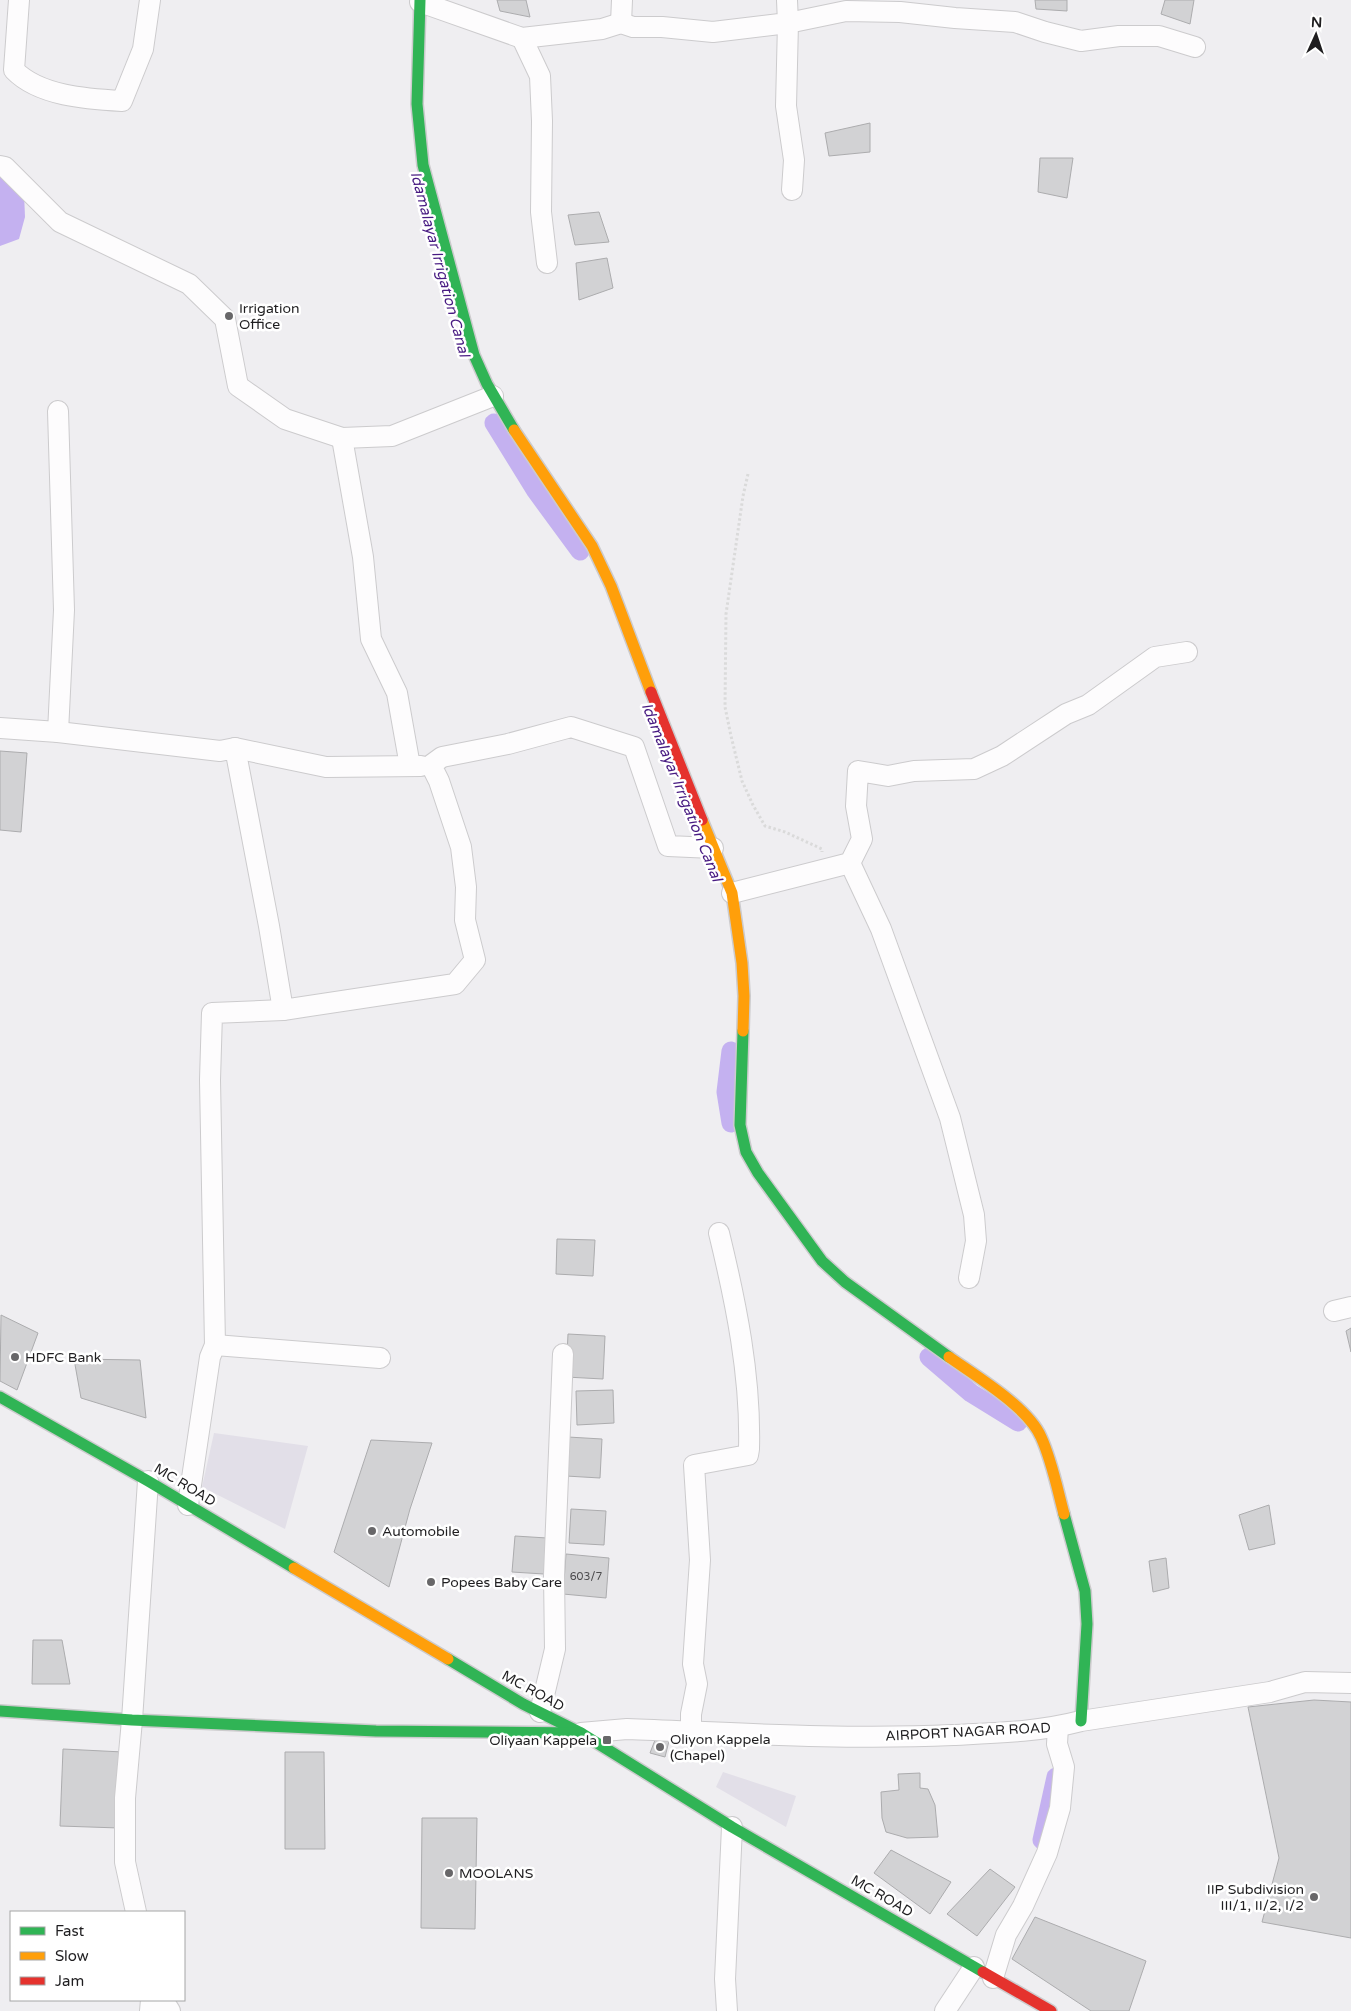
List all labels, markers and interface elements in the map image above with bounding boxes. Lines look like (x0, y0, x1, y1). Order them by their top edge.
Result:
north arrow (1291, 10, 1341, 60)
text: N (1311, 14, 1323, 31)
water label: Idamalayar Irrigation Canal (407, 169, 474, 361)
place label: Irrigation Office (239, 300, 299, 333)
marker: Irrigation Office (223, 310, 235, 322)
water label: Idamalayar Irrigation Canal (638, 700, 727, 886)
place label: HDFC Bank (25, 1349, 102, 1366)
marker: HDFC Bank (9, 1351, 21, 1363)
street label: MC ROAD (151, 1460, 219, 1510)
place label: Automobile (382, 1523, 460, 1540)
marker: Automobile (366, 1525, 378, 1537)
house number: 603/7 (570, 1570, 602, 1583)
place label: Popees Baby Care (441, 1574, 562, 1591)
marker: Popees Baby Care (425, 1576, 437, 1588)
street label: MC ROAD (499, 1667, 567, 1715)
street label: AIRPORT NAGAR ROAD (885, 1719, 1051, 1745)
place label: Oliyon Kappela (Chapel) (670, 1731, 771, 1764)
place label: Oliyaan Kappela (489, 1732, 597, 1749)
marker: Oliyaan Kappela (601, 1734, 613, 1746)
marker: Oliyon Kappela (Chapel) (654, 1741, 666, 1753)
place label: MOOLANS (459, 1865, 534, 1882)
marker: MOOLANS (443, 1867, 455, 1879)
street label: MC ROAD (848, 1871, 916, 1921)
place label: IIP Subdivision III/1, II/2, I/2 (1207, 1881, 1304, 1914)
marker: IIP Subdivision III/1, II/2, I/2 (1308, 1891, 1320, 1903)
legend (10, 1911, 185, 2001)
text: Fast (55, 1922, 85, 1940)
text: Slow (55, 1947, 89, 1965)
text: Jam (55, 1972, 84, 1990)

